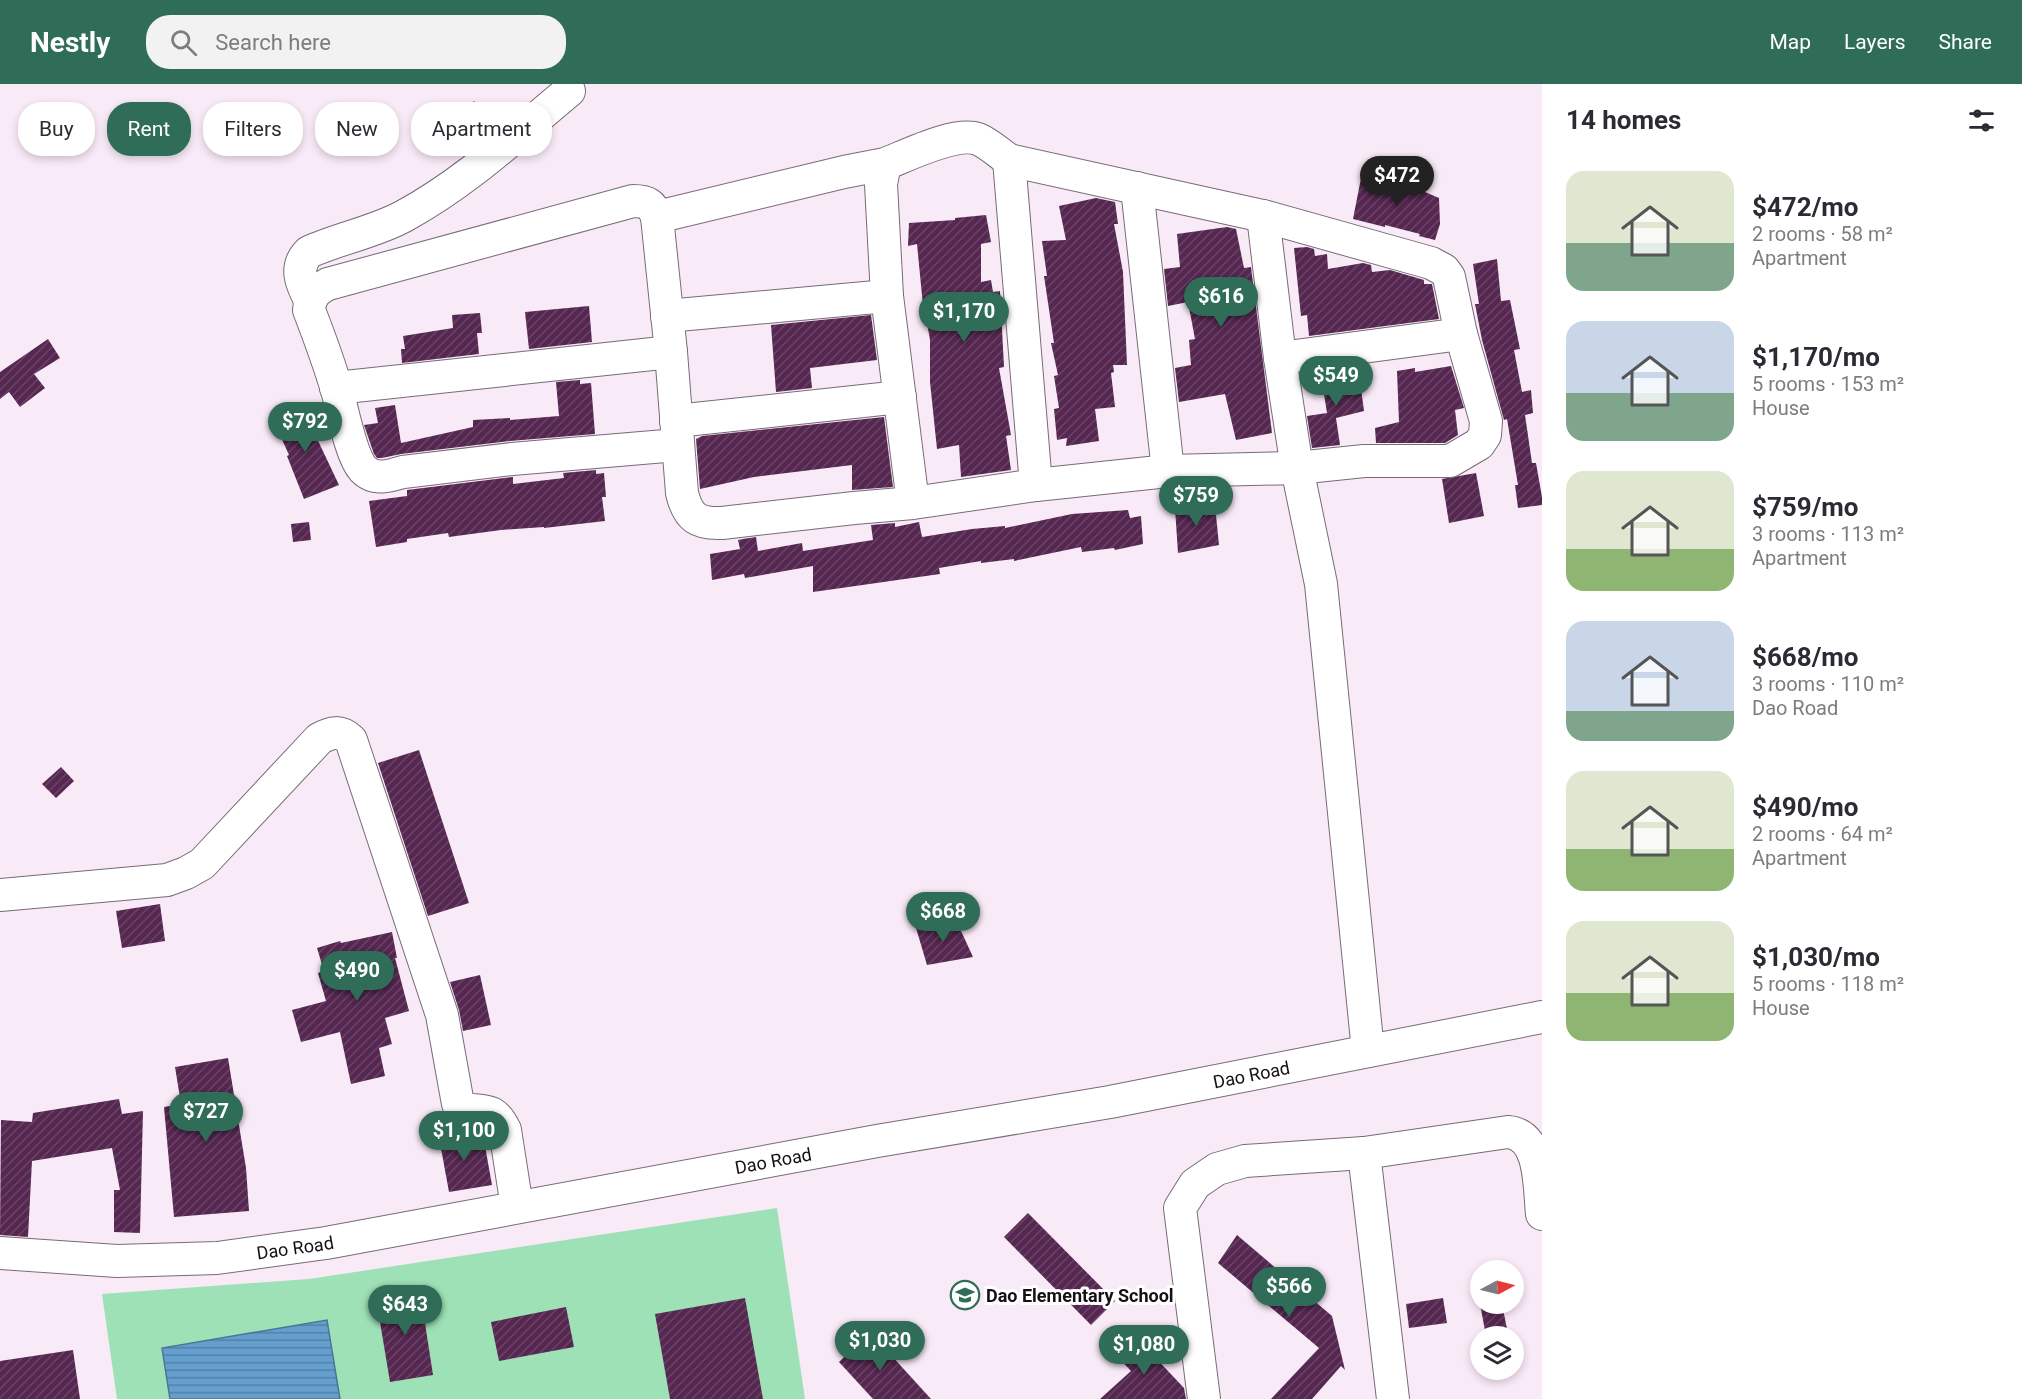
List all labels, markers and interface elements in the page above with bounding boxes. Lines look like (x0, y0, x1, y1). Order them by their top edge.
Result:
search box (146, 15, 566, 69)
text: Nestly (30, 26, 110, 59)
icon: search (167, 26, 200, 59)
text: Search here (215, 30, 331, 55)
text: Map (1769, 30, 1811, 54)
text: Layers (1844, 30, 1905, 54)
text: Share (1938, 30, 1992, 54)
chip: Buy (18, 102, 95, 156)
chip: Rent (107, 102, 191, 156)
chip: Filters (203, 102, 303, 156)
chip: New (315, 102, 399, 156)
chip: Apartment (411, 102, 552, 156)
icon: filters (1965, 104, 1998, 137)
text: 14 homes (1566, 105, 1681, 135)
pin: $472 (1361, 156, 1433, 207)
text: $472 (1374, 163, 1420, 187)
text: $472/mo (1752, 192, 1859, 222)
icon: home (1614, 195, 1686, 267)
text: 2 rooms · 58 m² (1752, 222, 1893, 246)
text: Apartment (1752, 246, 1847, 270)
pin: $616 (1185, 277, 1257, 328)
text: $616 (1198, 284, 1244, 308)
pin: $1,170 (915, 292, 1013, 343)
text: $1,170 (933, 299, 995, 323)
text: $1,170/mo (1752, 342, 1880, 372)
icon: home (1614, 345, 1686, 417)
pin: $549 (1300, 356, 1372, 407)
text: $549 (1313, 363, 1359, 387)
text: 5 rooms · 153 m² (1752, 372, 1904, 396)
text: House (1752, 396, 1810, 420)
pin: $792 (269, 402, 341, 453)
text: $792 (282, 409, 328, 433)
pin: $759 (1160, 476, 1232, 527)
text: $759 (1173, 483, 1219, 507)
text: $759/mo (1752, 492, 1859, 522)
icon: home (1614, 495, 1686, 567)
text: 3 rooms · 113 m² (1752, 522, 1904, 546)
text: Apartment (1752, 546, 1847, 570)
text: $668/mo (1752, 642, 1859, 672)
icon: home (1614, 645, 1686, 717)
text: 3 rooms · 110 m² (1752, 672, 1904, 696)
text: Dao Road (1752, 696, 1838, 720)
text: $490/mo (1752, 792, 1859, 822)
icon: home (1614, 795, 1686, 867)
text: 2 rooms · 64 m² (1752, 822, 1893, 846)
text: Apartment (1752, 846, 1847, 870)
pin: $668 (907, 892, 979, 943)
text: $668 (920, 899, 966, 923)
text: $1,030/mo (1752, 942, 1880, 972)
icon: home (1614, 945, 1686, 1017)
pin: $490 (321, 951, 393, 1002)
text: $490 (334, 958, 380, 982)
text: 5 rooms · 118 m² (1752, 972, 1904, 996)
text: House (1752, 996, 1810, 1020)
street label: Dao Road (1211, 1056, 1291, 1092)
pin: $727 (170, 1092, 242, 1143)
text: $727 (183, 1099, 229, 1123)
pin: $1,100 (415, 1111, 513, 1162)
text: $1,100 (433, 1118, 495, 1142)
street label: Dao Road (733, 1143, 813, 1178)
street label: Dao Road (255, 1231, 335, 1263)
north arrow (1470, 1260, 1524, 1314)
map controls (1470, 1260, 1524, 1380)
pin: $566 (1253, 1267, 1325, 1318)
text: $566 (1266, 1274, 1312, 1298)
school or university icon: Dao Elementary School (949, 1279, 981, 1311)
pin: $643 (369, 1285, 441, 1336)
place label: Dao Elementary School (986, 1285, 1174, 1306)
text: $643 (382, 1292, 428, 1316)
pin: $1,030 (831, 1321, 929, 1372)
pin: $1,080 (1095, 1325, 1193, 1376)
button: layers (1470, 1326, 1524, 1380)
text: $1,030 (849, 1328, 911, 1352)
text: $1,080 (1113, 1332, 1175, 1356)

